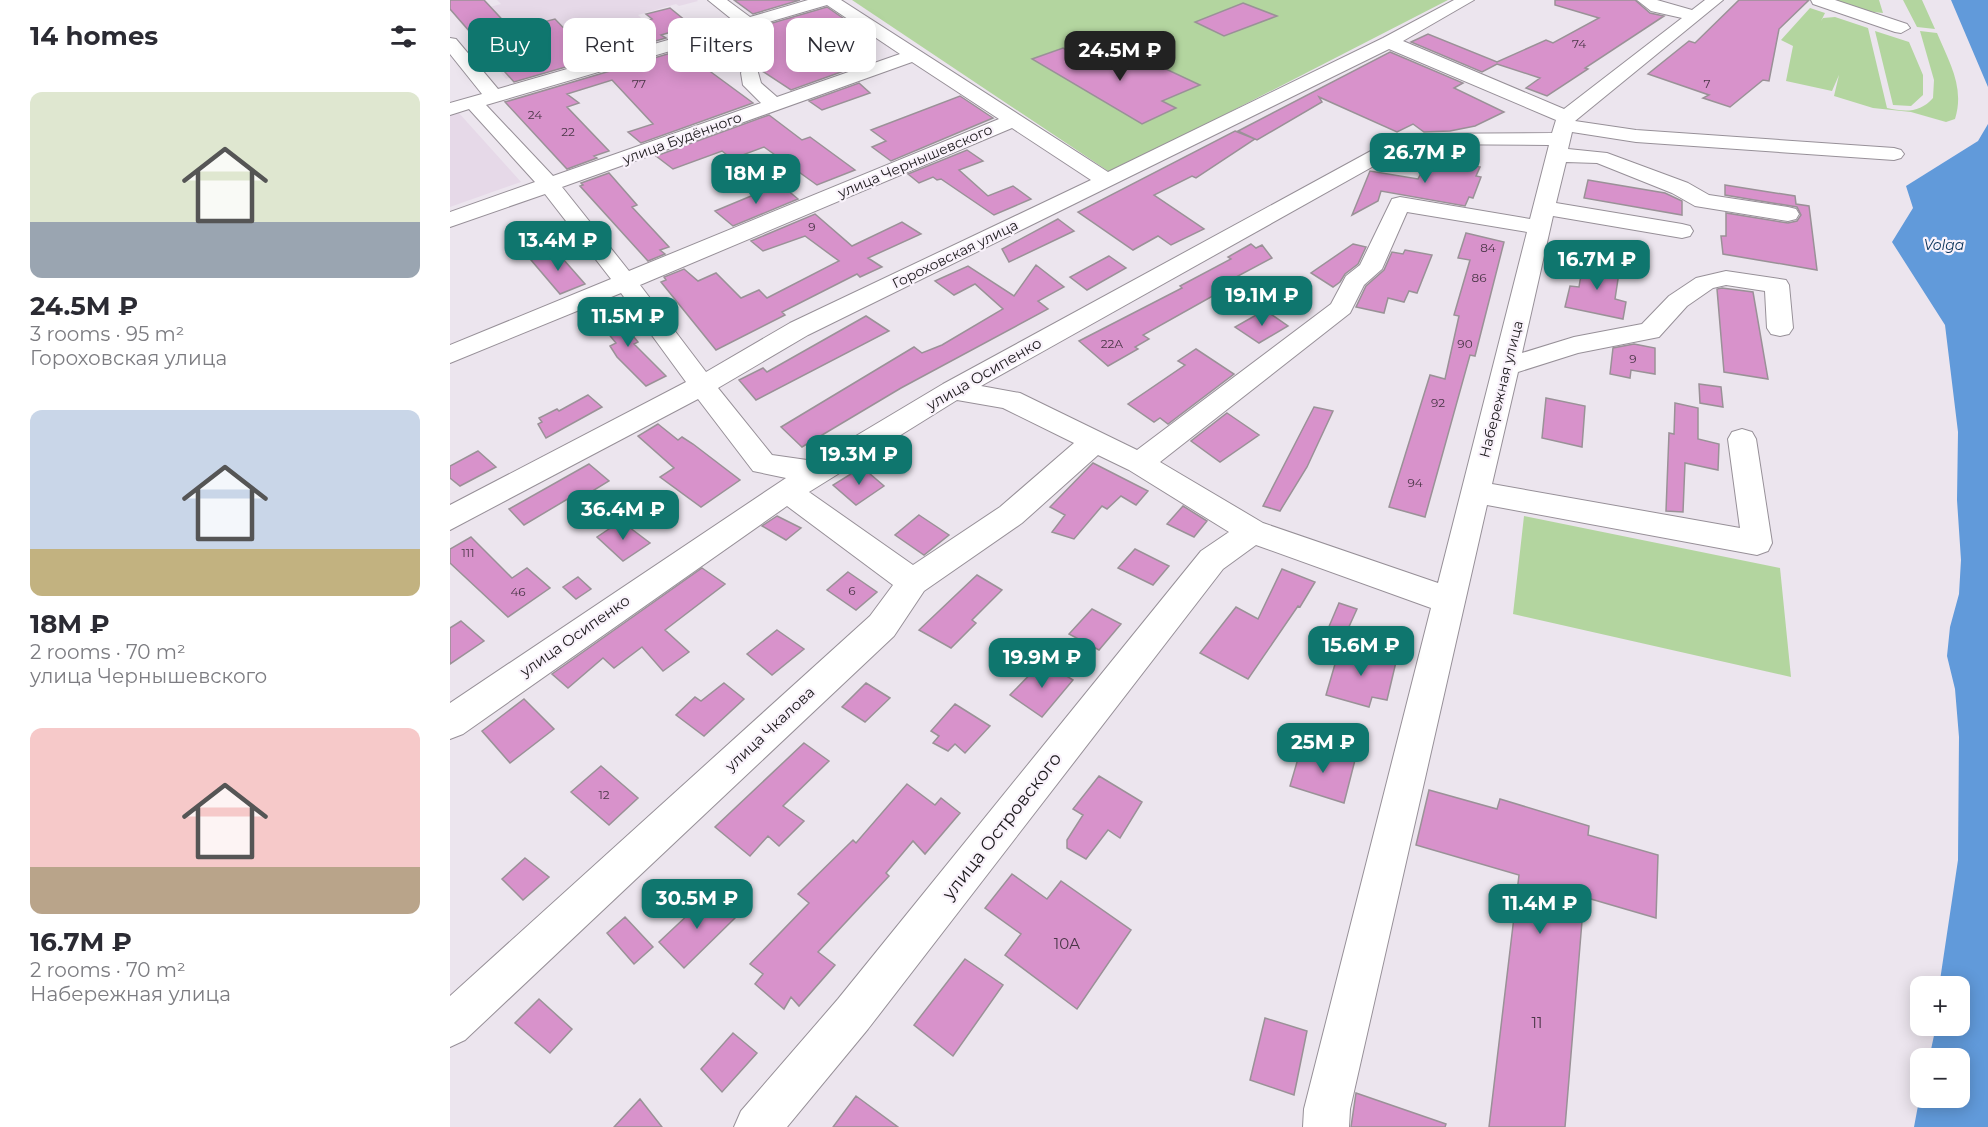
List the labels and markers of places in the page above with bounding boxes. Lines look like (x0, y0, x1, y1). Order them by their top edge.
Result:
pin: 24.5M ₽ (1065, 31, 1175, 82)
pin: 26.7M ₽ (1370, 133, 1480, 184)
pin: 18M ₽ (714, 154, 798, 205)
pin: 13.4M ₽ (503, 221, 613, 272)
pin: 16.7M ₽ (1542, 240, 1652, 291)
pin: 19.1M ₽ (1207, 276, 1317, 327)
pin: 11.5M ₽ (573, 297, 683, 348)
pin: 19.3M ₽ (804, 435, 914, 486)
pin: 36.4M ₽ (568, 490, 678, 541)
pin: 15.6M ₽ (1306, 626, 1416, 677)
pin: 19.9M ₽ (987, 638, 1097, 689)
pin: 25M ₽ (1281, 723, 1365, 774)
pin: 30.5M ₽ (642, 879, 752, 930)
pin: 11.4M ₽ (1485, 884, 1595, 935)

